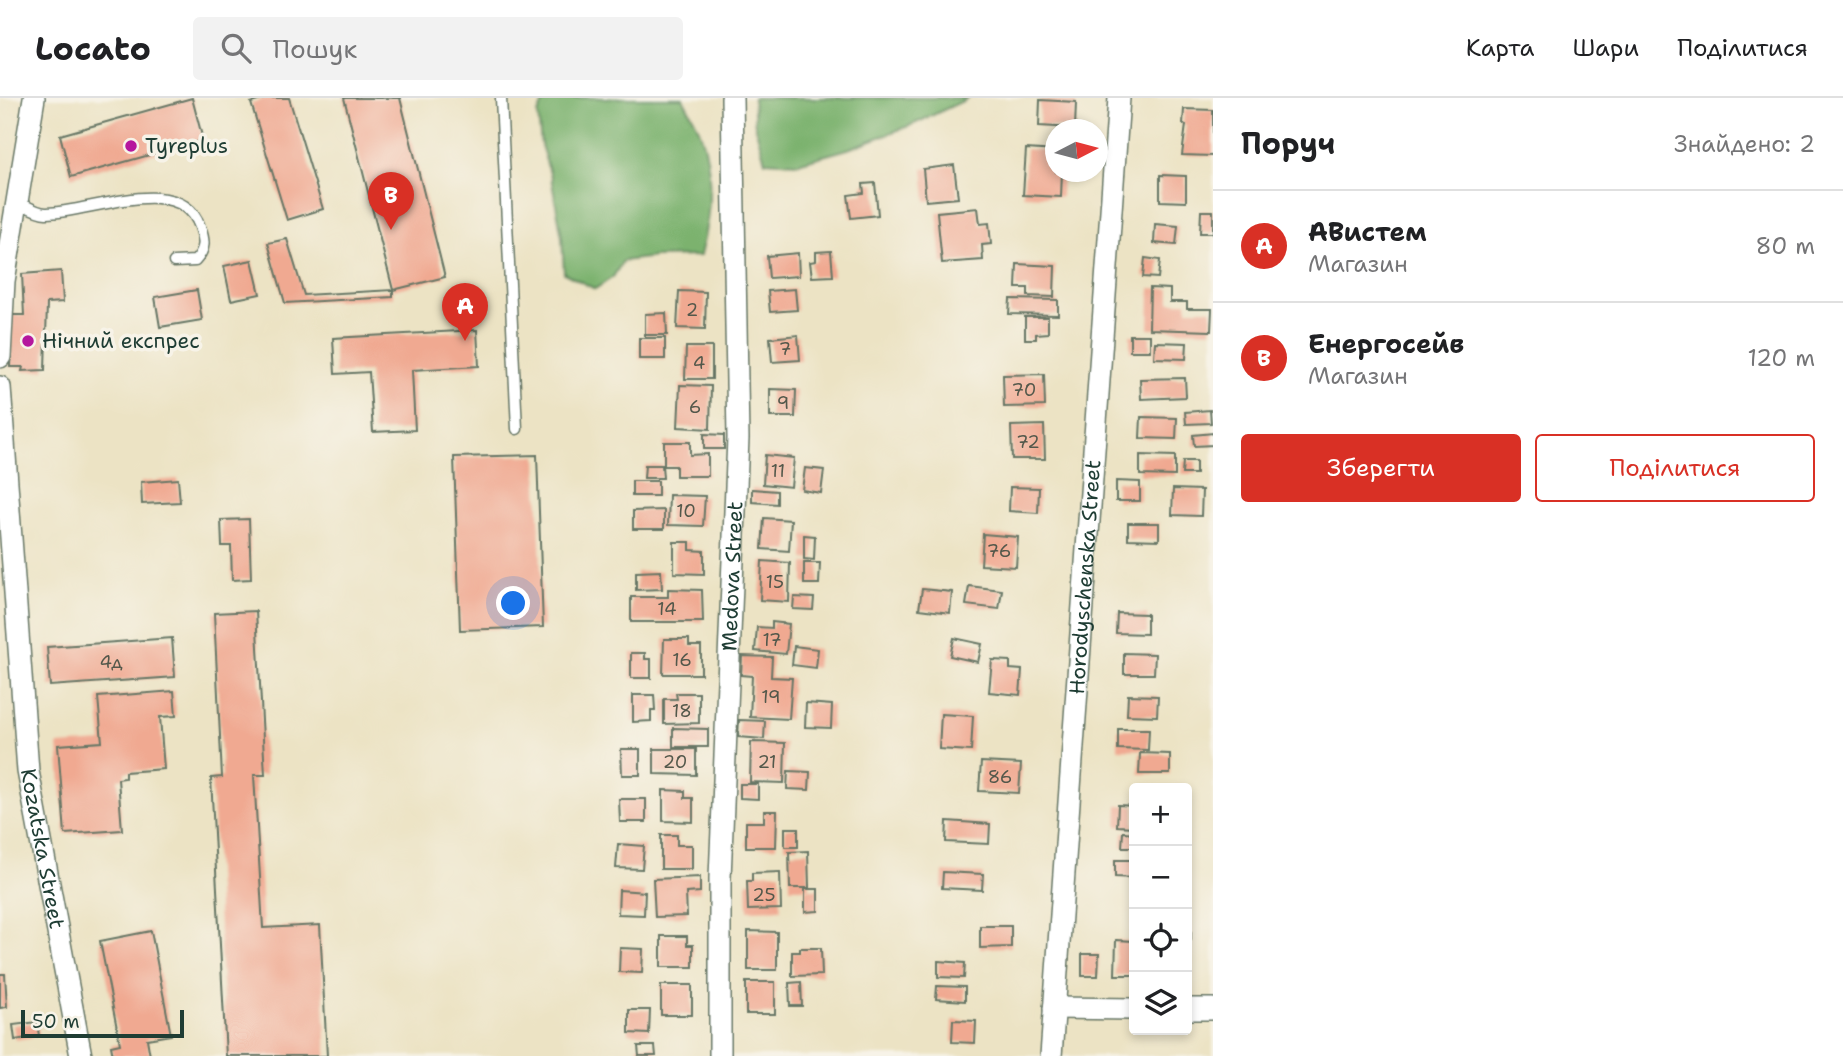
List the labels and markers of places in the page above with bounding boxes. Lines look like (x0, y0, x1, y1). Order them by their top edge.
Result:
place label: Tyreplus (145, 132, 228, 160)
marker: Tyreplus (123, 138, 139, 154)
pin: B (368, 172, 414, 230)
pin: A (442, 283, 488, 341)
place label: Нічний експрес (42, 327, 200, 355)
marker: Нічний експрес (20, 333, 36, 349)

